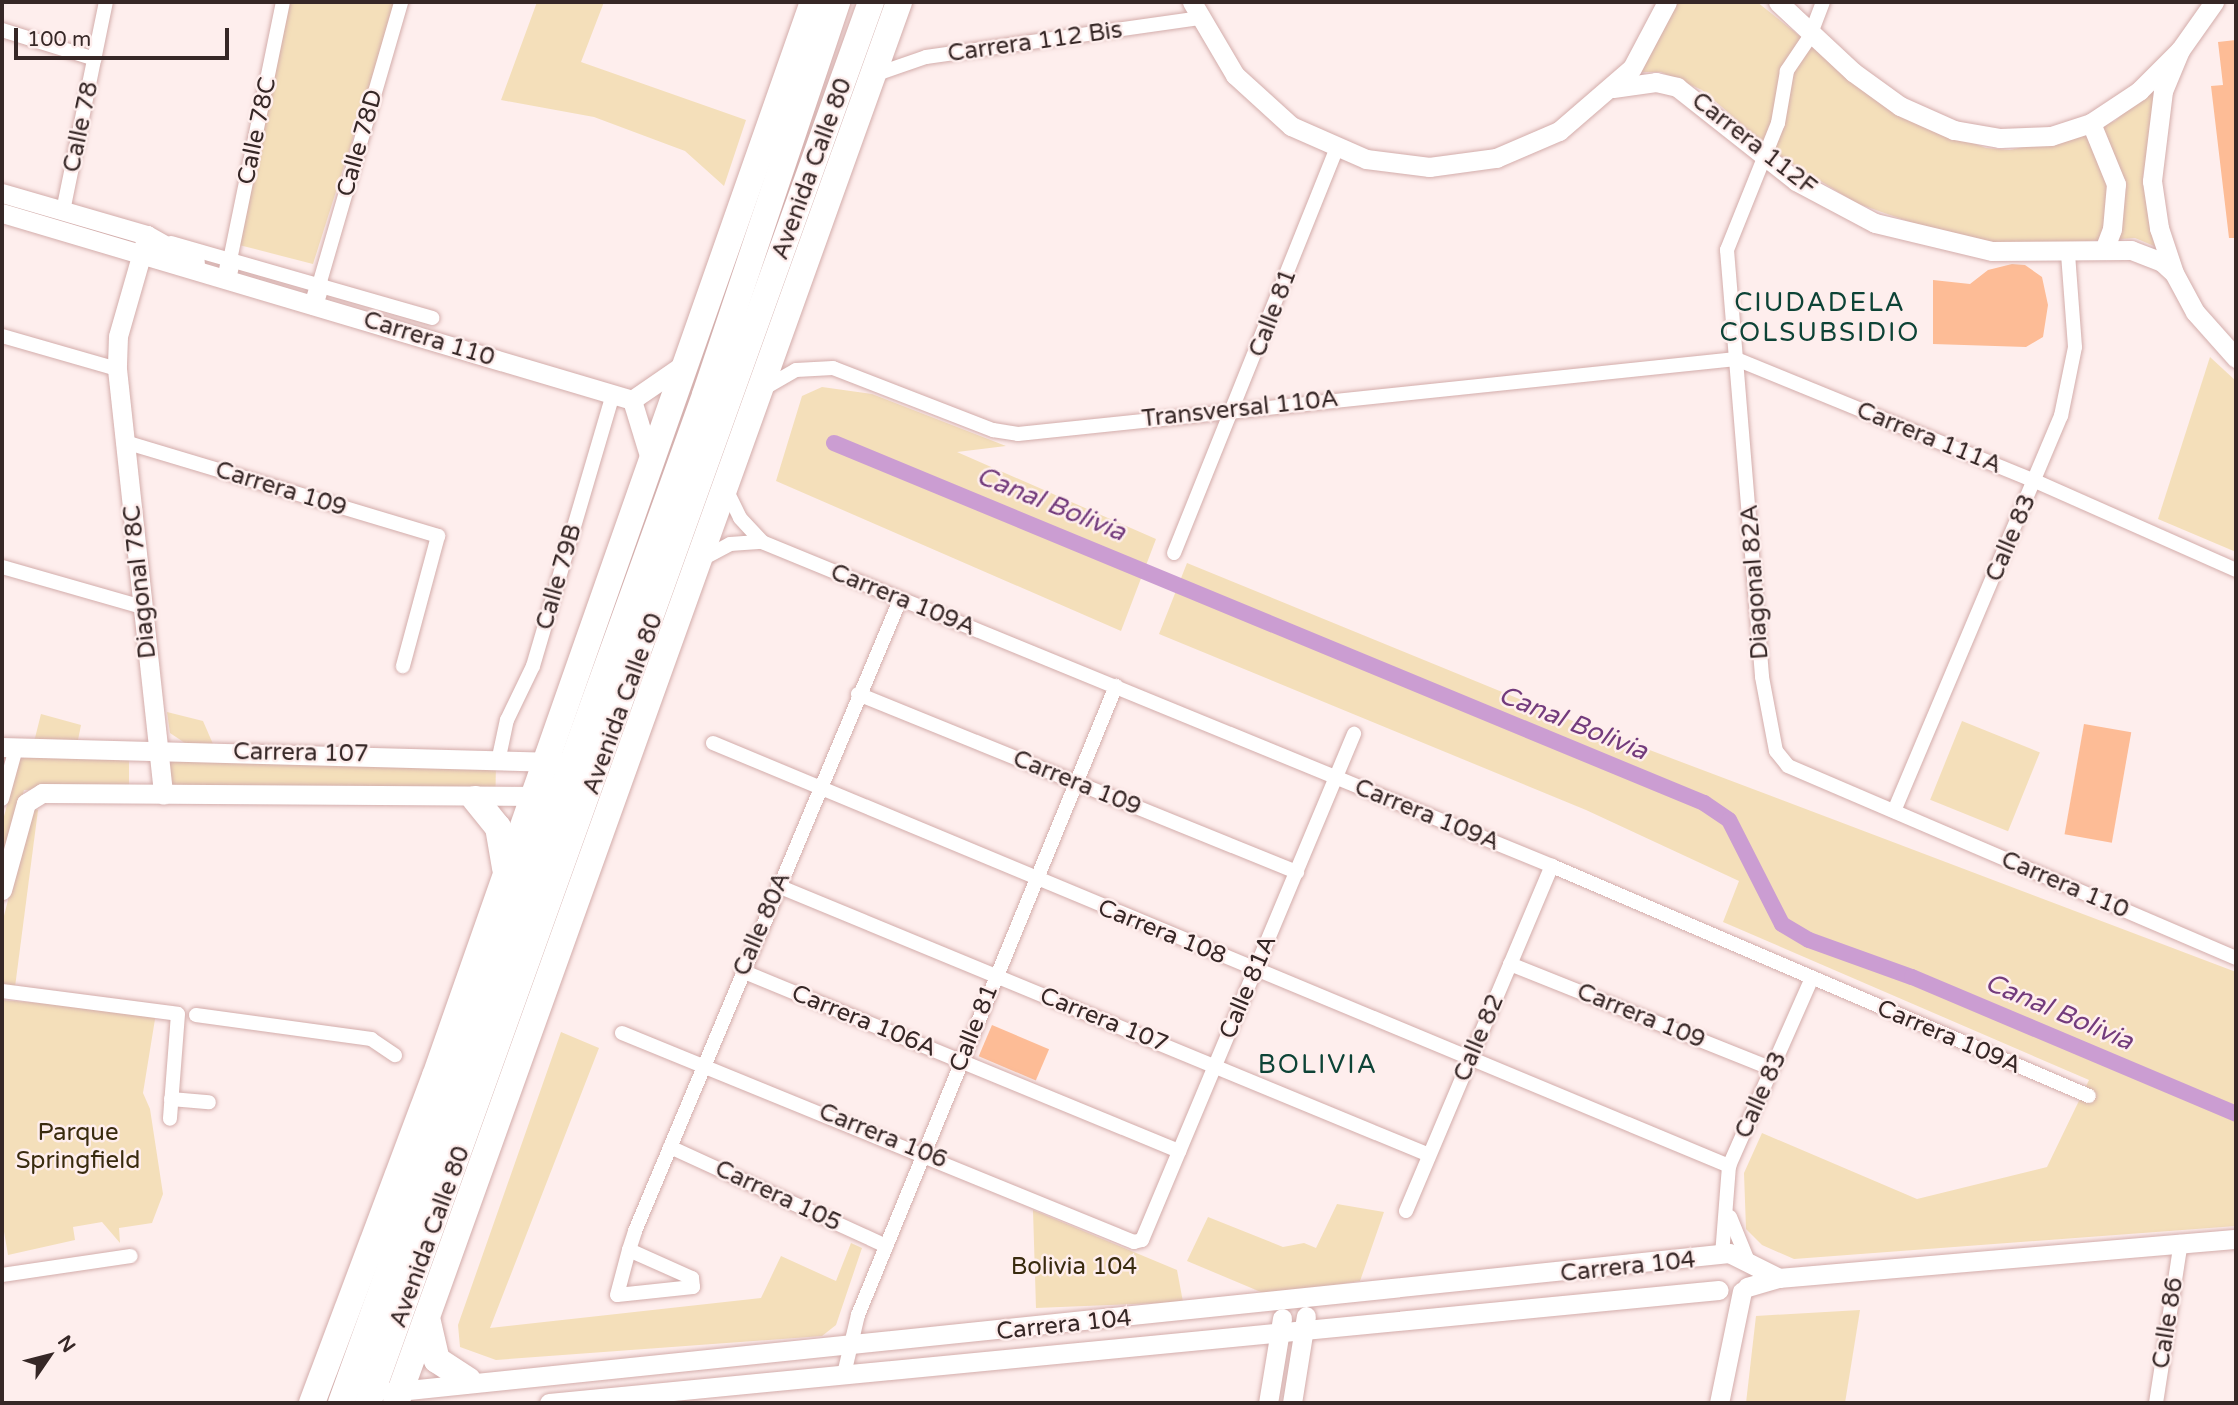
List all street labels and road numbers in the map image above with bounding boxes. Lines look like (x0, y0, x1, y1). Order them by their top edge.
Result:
street label: Carrera 112 Bis (946, 15, 1124, 69)
street label: Avenida Calle 80 (766, 74, 858, 264)
street label: Calle 78C (232, 75, 282, 187)
street label: Calle 78 (57, 79, 105, 175)
street label: Calle 78D (331, 86, 389, 200)
street label: Carrera 112F (1686, 86, 1822, 202)
street label: Calle 81 (1243, 265, 1303, 361)
street label: Carrera 110 (360, 305, 498, 373)
street label: Transversal 110A (1140, 384, 1340, 434)
street label: Carrera 111A (1852, 396, 2006, 480)
street label: Carrera 109 (212, 455, 350, 523)
street label: Calle 83 (1980, 490, 2042, 586)
street label: Diagonal 78C (118, 504, 162, 660)
street label: Diagonal 82A (1735, 504, 1775, 660)
street label: Calle 79B (530, 521, 588, 633)
street label: Carrera 109A (826, 558, 980, 642)
street label: Avenida Calle 80 (577, 609, 669, 799)
street label: Carrera 107 (233, 737, 369, 769)
street label: Carrera 109 (1009, 744, 1145, 822)
street label: Carrera 109A (1350, 773, 1504, 857)
street label: Carrera 110 (1997, 845, 2133, 925)
street label: Calle 80A (727, 868, 797, 980)
street label: Carrera 108 (1094, 893, 1230, 971)
street label: Calle 81A (1213, 931, 1283, 1043)
street label: Carrera 109 (1573, 977, 1709, 1055)
street label: Carrera 106A (787, 979, 941, 1063)
street label: Calle 81 (943, 980, 1005, 1076)
street label: Carrera 107 (1036, 981, 1172, 1059)
street label: Calle 82 (1448, 990, 1510, 1086)
street label: Carrera 109A (1873, 994, 2025, 1080)
street label: Calle 83 (1729, 1047, 1793, 1143)
street label: Carrera 106 (815, 1097, 951, 1175)
street label: Avenida Calle 80 (384, 1142, 476, 1332)
street label: Carrera 105 (710, 1154, 846, 1238)
street label: Carrera 104 (1559, 1246, 1697, 1288)
street label: Calle 86 (2147, 1275, 2189, 1371)
street label: Carrera 104 (995, 1304, 1133, 1346)

